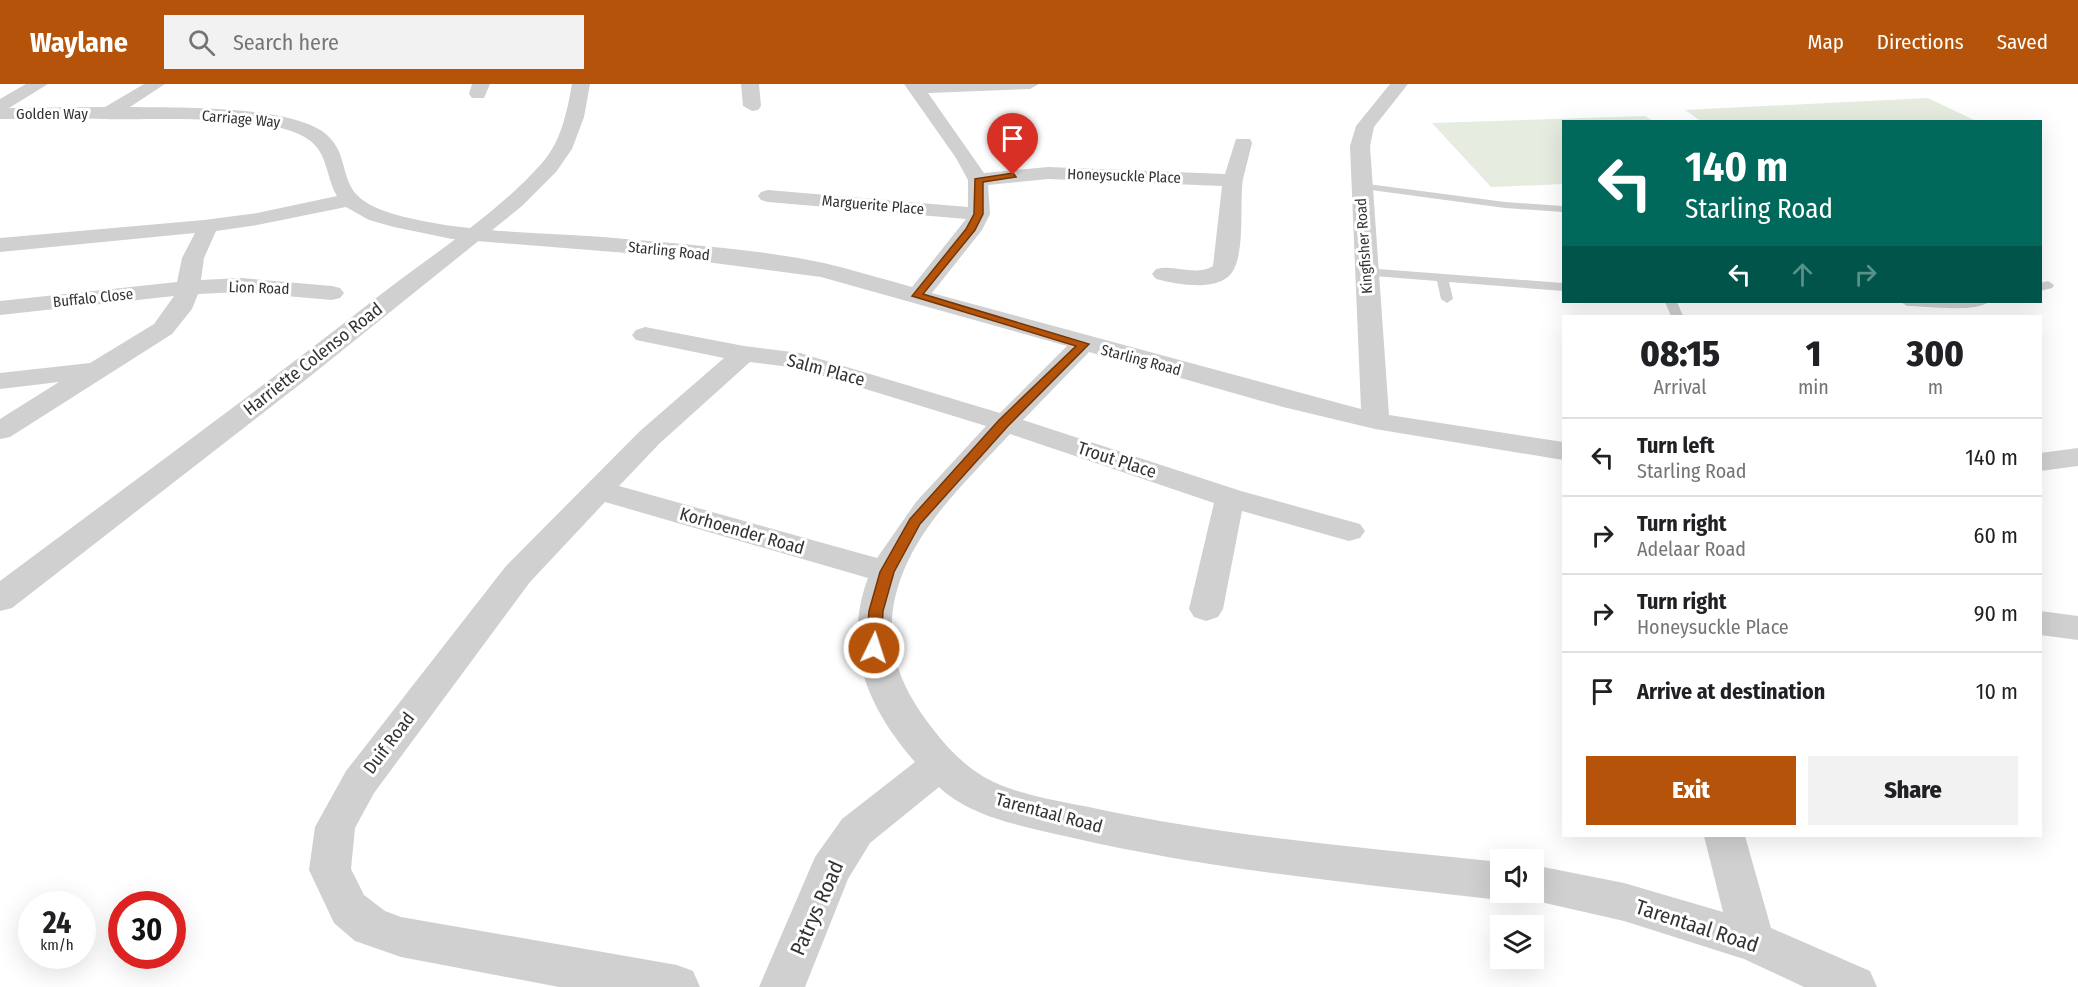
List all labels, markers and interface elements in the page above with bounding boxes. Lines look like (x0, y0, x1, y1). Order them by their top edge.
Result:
search box (164, 15, 584, 69)
text: Waylane (30, 26, 128, 59)
icon: search (185, 26, 218, 59)
text: Search here (233, 29, 339, 56)
text: Map (1807, 29, 1844, 55)
text: Directions (1877, 29, 1964, 55)
text: Saved (1997, 29, 2048, 55)
street label: Golden Way (16, 105, 88, 123)
street label: Carriage Way (201, 107, 281, 131)
pin (987, 113, 1038, 175)
icon: arrive (996, 122, 1029, 155)
text: 140 m (1685, 142, 1788, 192)
icon: left (1586, 144, 1664, 222)
street label: Honeysuckle Place (1067, 165, 1181, 187)
street label: Marguerite Place (821, 192, 925, 218)
text: Starling Road (1685, 193, 1833, 225)
street label: Kingfisher Road (1352, 197, 1376, 295)
street label: Starling Road (627, 238, 711, 264)
icon: left (1723, 258, 1756, 291)
icon: ahead (1786, 258, 1819, 291)
icon: right (1849, 258, 1882, 291)
street label: Lion Road (228, 278, 290, 298)
street label: Buffalo Close (52, 285, 134, 311)
street label: Harriette Colenso Road (239, 298, 387, 420)
text: 08:15 (1640, 332, 1720, 376)
text: 1 (1806, 332, 1821, 376)
text: 300 (1907, 332, 1964, 376)
street label: Starling Road (1099, 341, 1183, 379)
street label: Salm Place (785, 349, 867, 391)
text: Arrival (1653, 375, 1706, 399)
text: min (1798, 375, 1829, 399)
text: m (1928, 375, 1943, 399)
text: Turn left (1637, 432, 1715, 459)
street label: Trout Place (1075, 437, 1159, 483)
icon: left (1586, 441, 1619, 474)
text: 140 m (1965, 444, 2018, 471)
text: Starling Road (1637, 459, 1747, 483)
street label: Korhoender Road (677, 503, 807, 559)
text: Turn right (1637, 510, 1726, 537)
icon: right (1586, 519, 1619, 552)
text: 60 m (1974, 522, 2018, 549)
text: Adelaar Road (1637, 537, 1746, 561)
text: Turn right (1637, 588, 1726, 615)
icon: right (1586, 597, 1619, 630)
text: 90 m (1974, 600, 2018, 627)
text: Honeysuckle Place (1637, 615, 1789, 639)
position arrow (842, 616, 906, 680)
icon: arrive (1586, 675, 1619, 708)
text: Arrive at destination (1637, 678, 1825, 705)
text: 10 m (1976, 678, 2018, 705)
street label: Duif Road (359, 708, 419, 778)
button: Exit (1586, 756, 1796, 825)
button: Share (1808, 756, 2018, 825)
street label: Tarentaal Road (993, 788, 1105, 838)
map controls (1490, 849, 1544, 969)
button: sound (1490, 849, 1544, 903)
street label: Patrys Road (785, 857, 849, 959)
speed limit sign: 30 (108, 891, 186, 969)
street label: Tarentaal Road (1632, 894, 1762, 958)
text: 24 (43, 905, 71, 941)
button: layers (1490, 915, 1544, 969)
text: km/h (40, 936, 74, 954)

